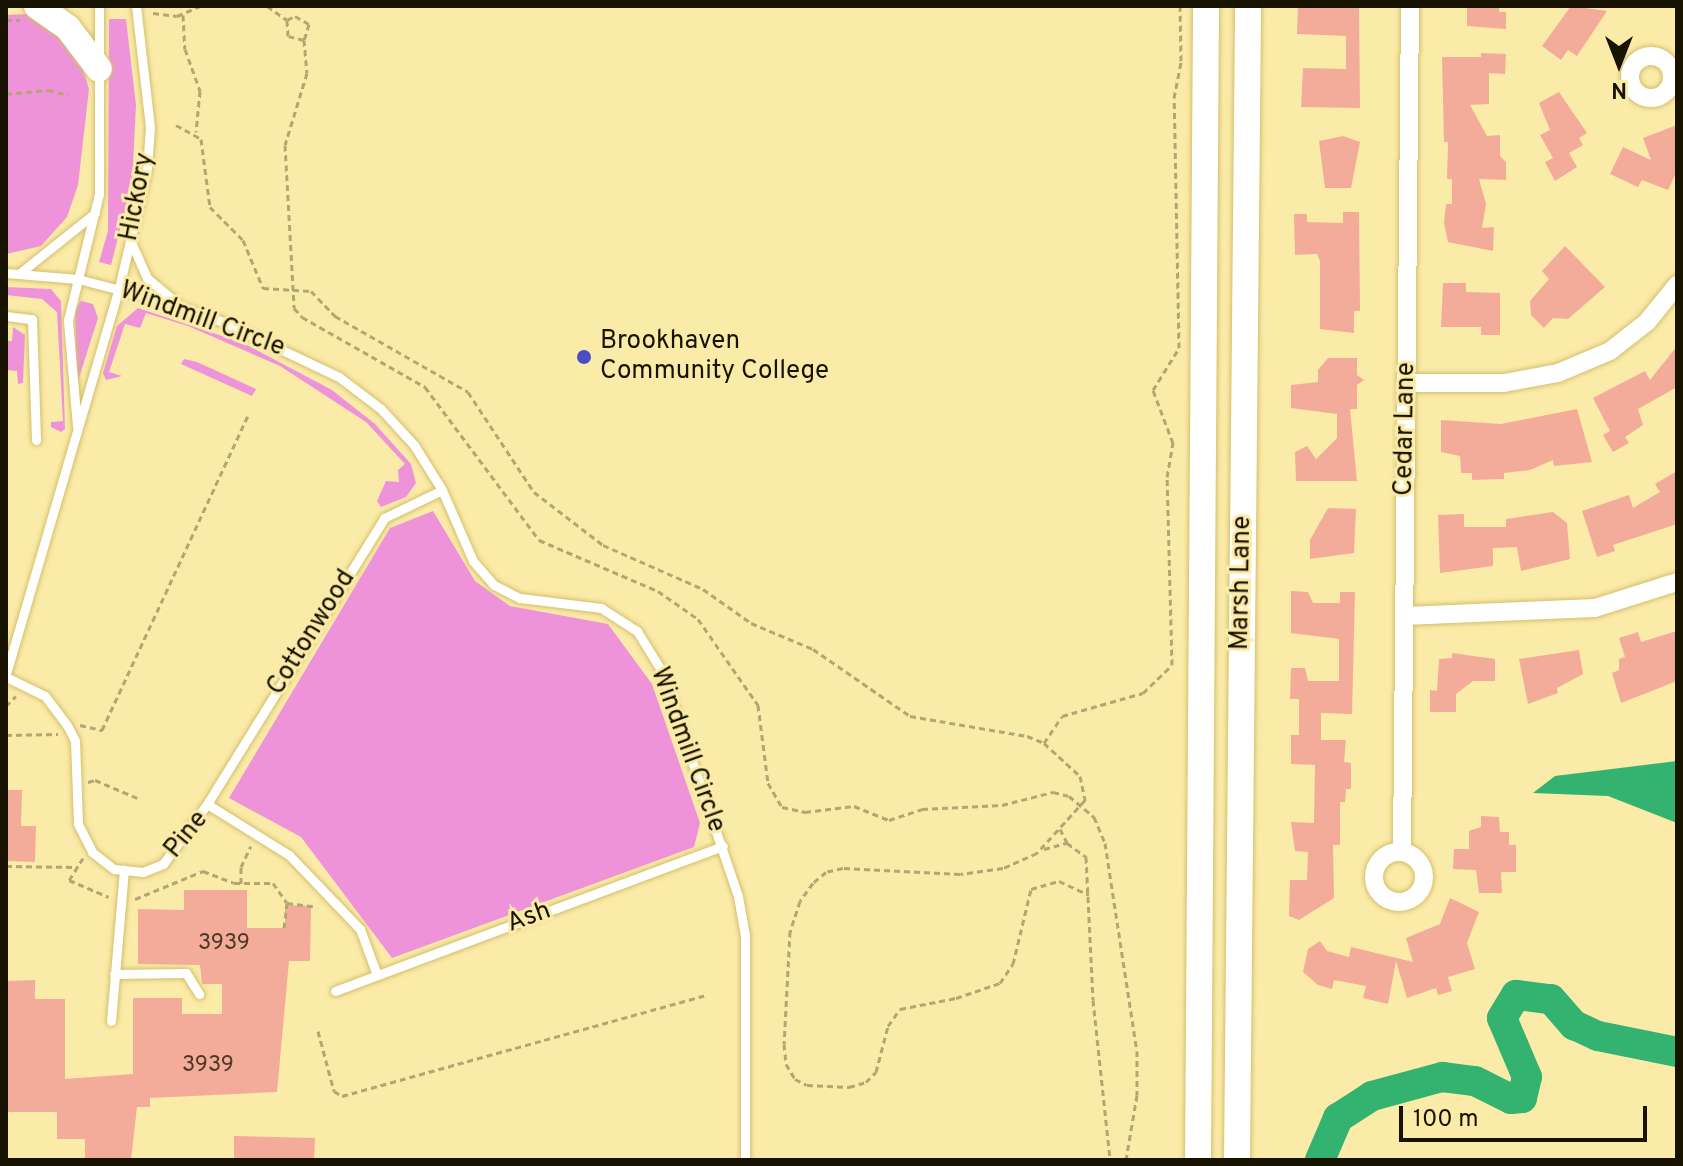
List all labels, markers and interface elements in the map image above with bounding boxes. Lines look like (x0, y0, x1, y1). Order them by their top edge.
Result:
north arrow (1579, 24, 1659, 104)
text: N (1611, 75, 1627, 102)
street label: Hickory (114, 150, 162, 244)
street label: Windmill Circle (115, 276, 289, 364)
place label: Brookhaven Community College (600, 326, 829, 388)
marker: Brookhaven Community College (575, 348, 593, 366)
street label: Cedar Lane (1389, 362, 1423, 496)
street label: Marsh Lane (1225, 515, 1259, 651)
street label: Cottonwood (261, 565, 363, 701)
street label: Windmill Circle (643, 663, 731, 837)
street label: Pine (159, 805, 215, 865)
street label: Ash (503, 896, 555, 940)
house number: 3939 (198, 931, 250, 957)
house number: 3939 (182, 1053, 234, 1079)
scale bar (1403, 1090, 1651, 1140)
text: 100 m (1413, 1105, 1479, 1135)

